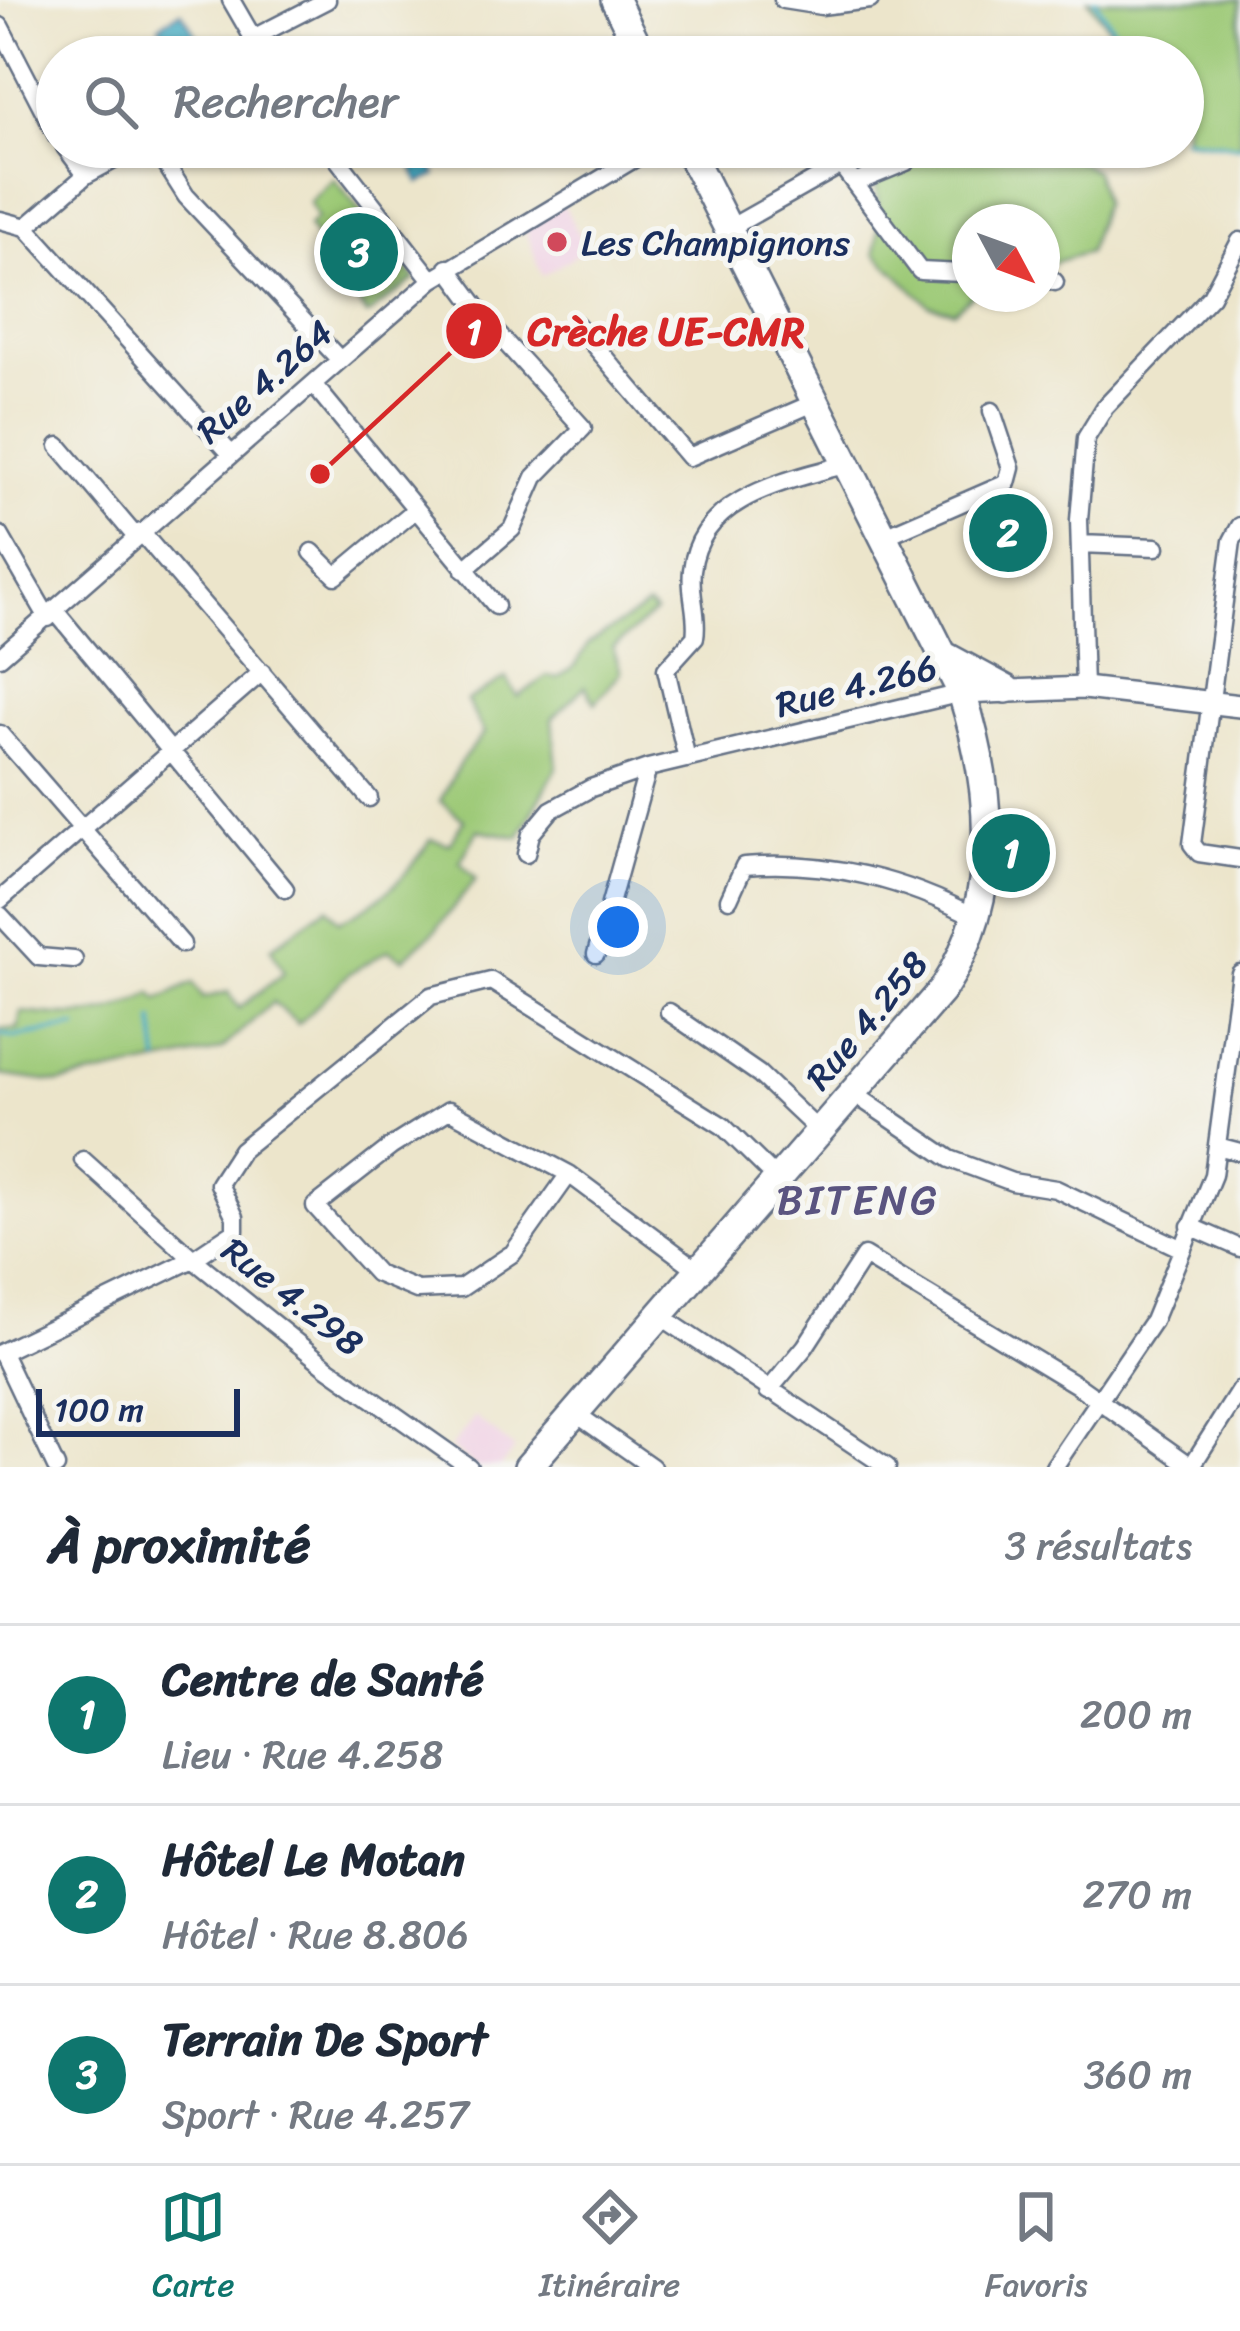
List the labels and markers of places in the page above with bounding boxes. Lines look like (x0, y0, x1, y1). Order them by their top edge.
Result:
pin: 3 (320, 207, 398, 297)
place label: Les Champignons (581, 211, 850, 275)
marker: Les Champignons (544, 229, 570, 255)
callout: Crèche UE-CMR (444, 294, 829, 369)
pin: 2 (969, 488, 1047, 578)
pin: 1 (972, 808, 1050, 898)

